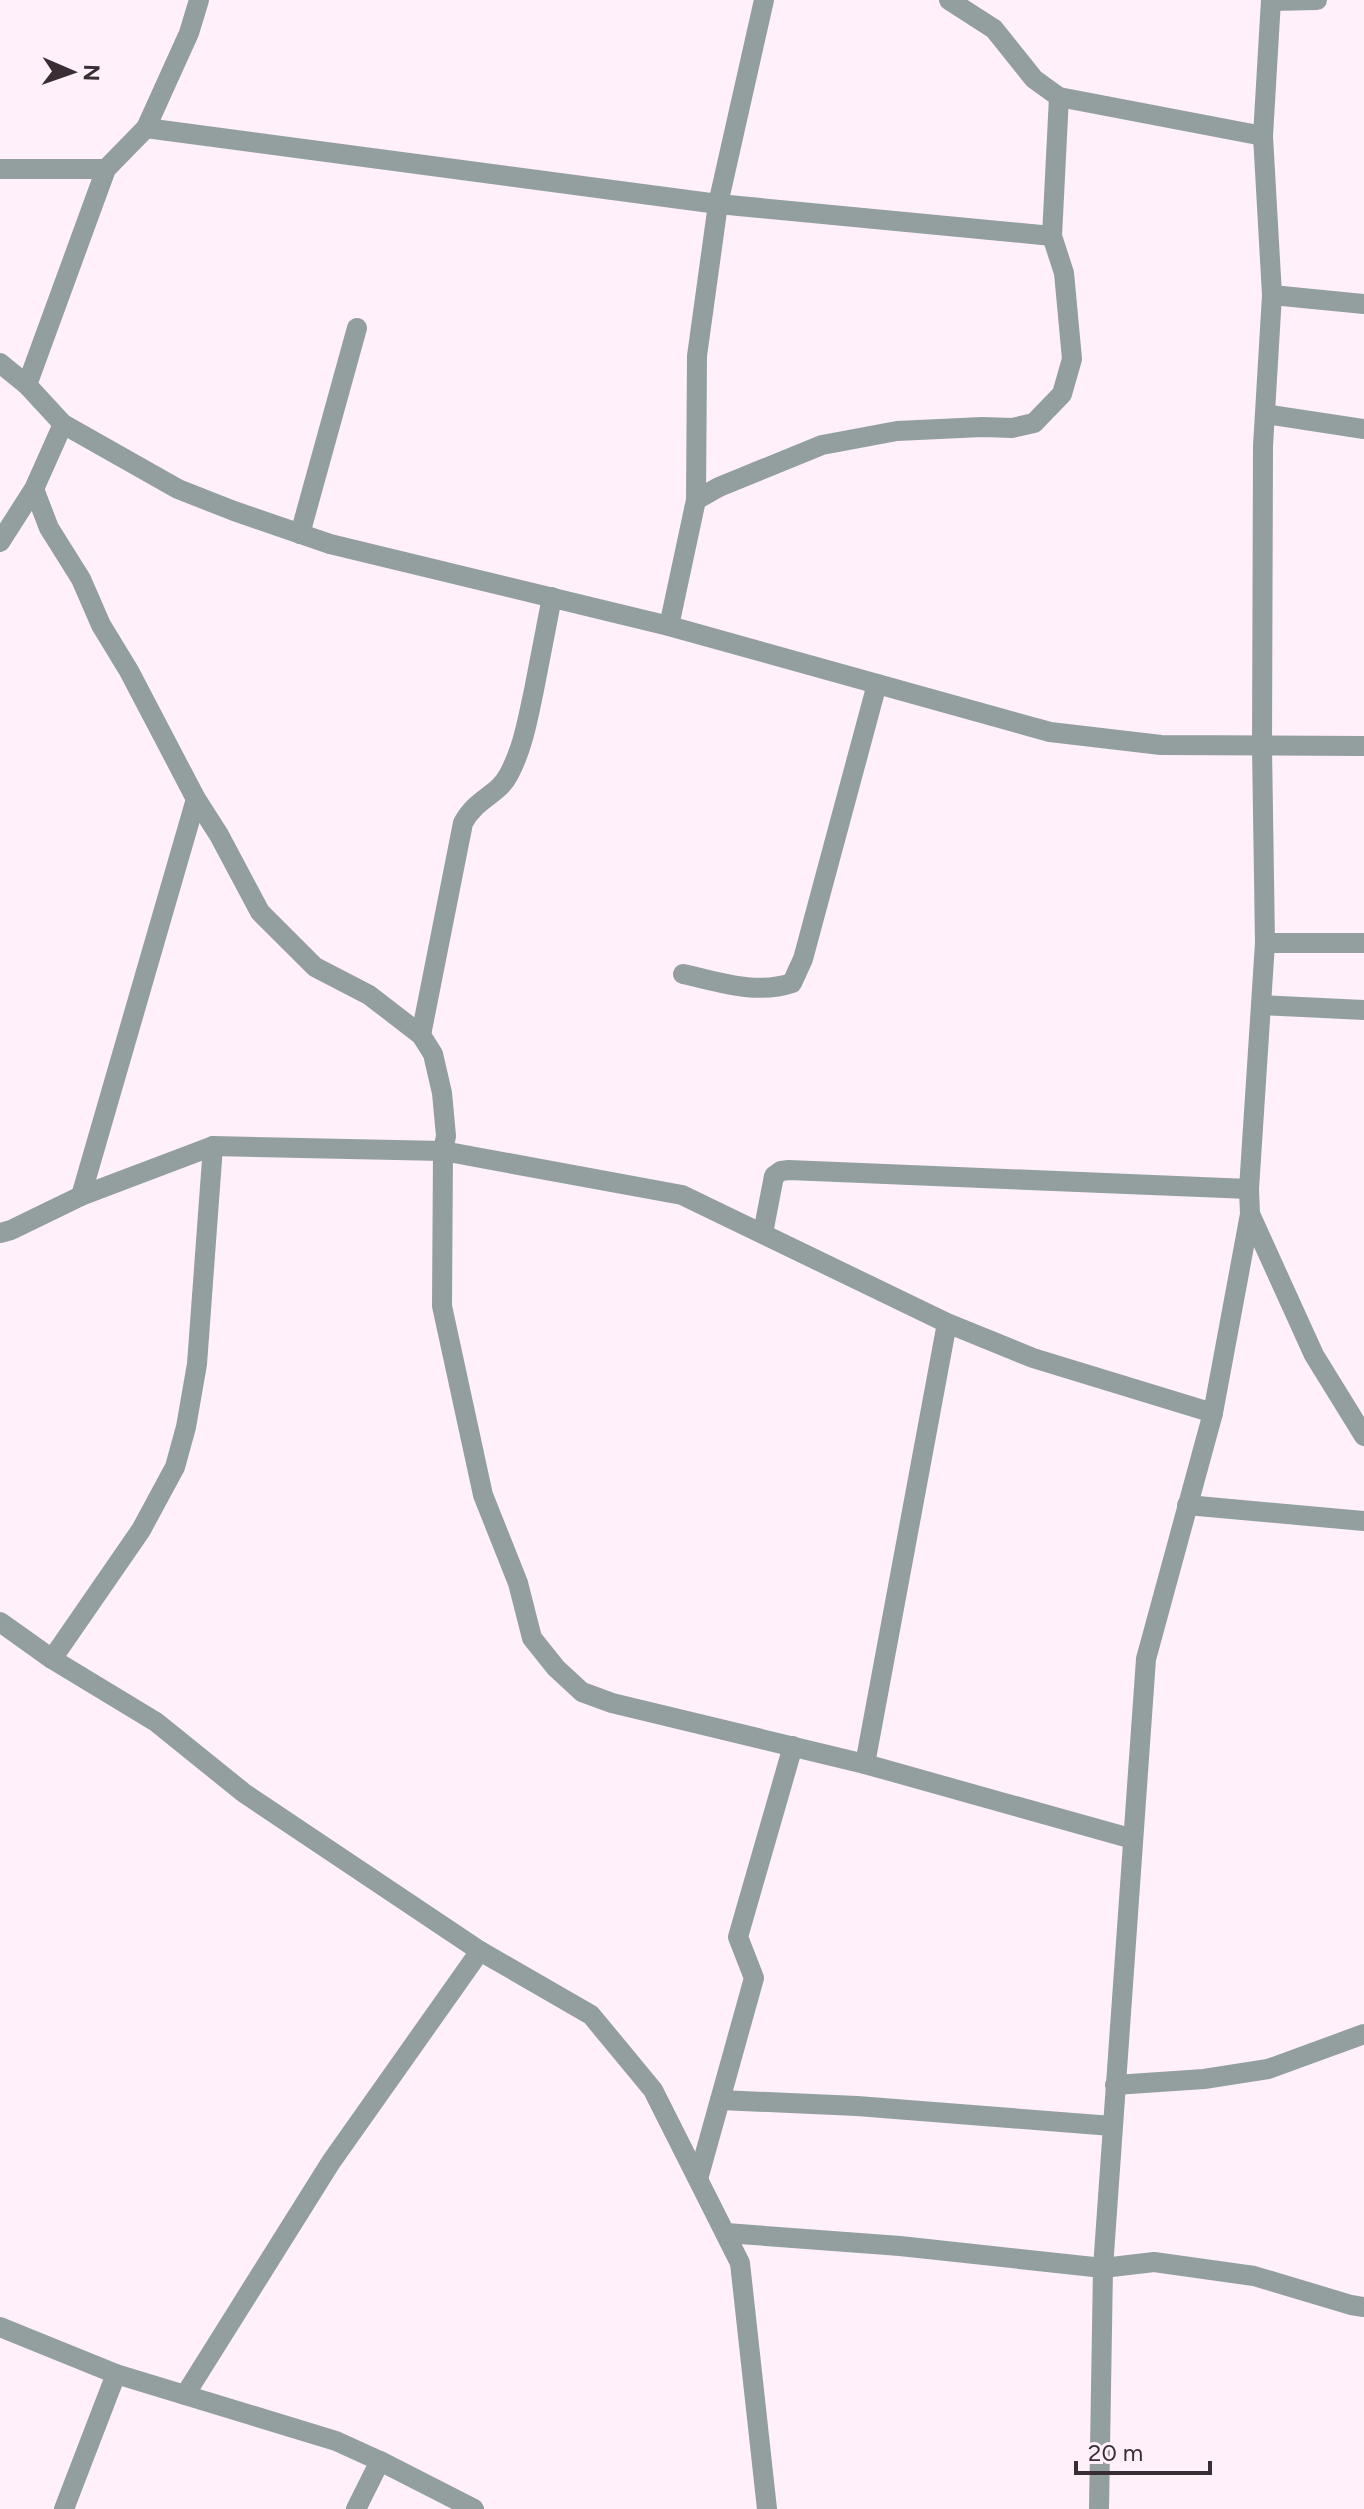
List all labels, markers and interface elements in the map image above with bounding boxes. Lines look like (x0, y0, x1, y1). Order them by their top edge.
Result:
north arrow (32, 32, 112, 112)
text: N (78, 64, 105, 82)
scale bar (1076, 2425, 1210, 2475)
text: 20 m (1088, 2438, 1143, 2467)

